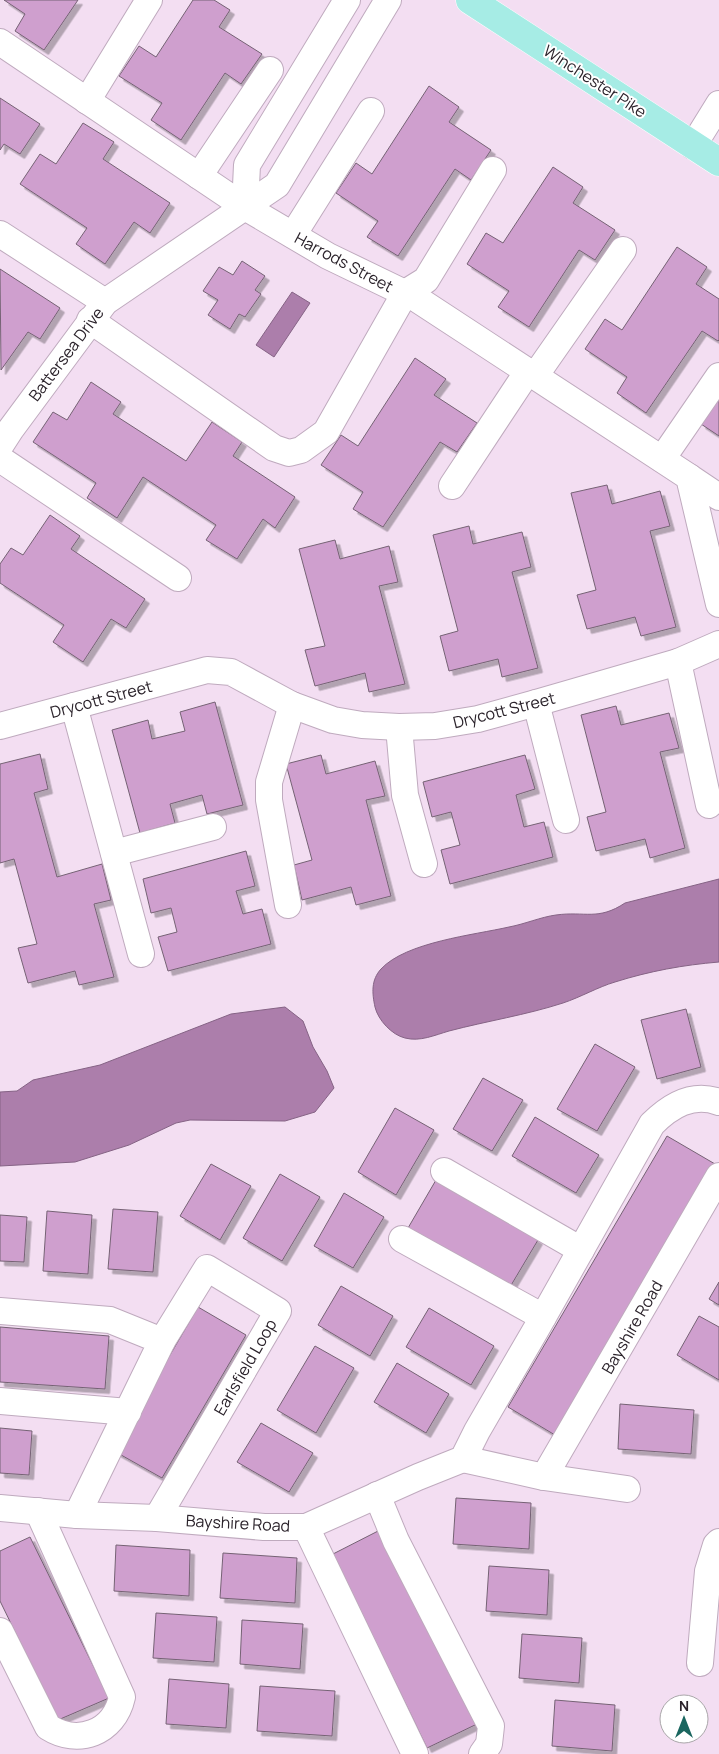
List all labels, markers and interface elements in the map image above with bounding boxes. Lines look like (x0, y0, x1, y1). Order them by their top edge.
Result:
street label: Winchester Pike (539, 39, 651, 123)
street label: Harrods Street (291, 227, 397, 297)
street label: Battersea Drive (23, 302, 109, 406)
street label: Drycott Street (48, 675, 154, 723)
street label: Drycott Street (451, 687, 557, 733)
street label: Bayshire Road (596, 1276, 668, 1378)
street label: Earlsfield Loop (208, 1315, 282, 1419)
street label: Bayshire Road (185, 1509, 291, 1537)
north arrow (659, 1694, 709, 1744)
text: N (679, 1696, 689, 1715)

